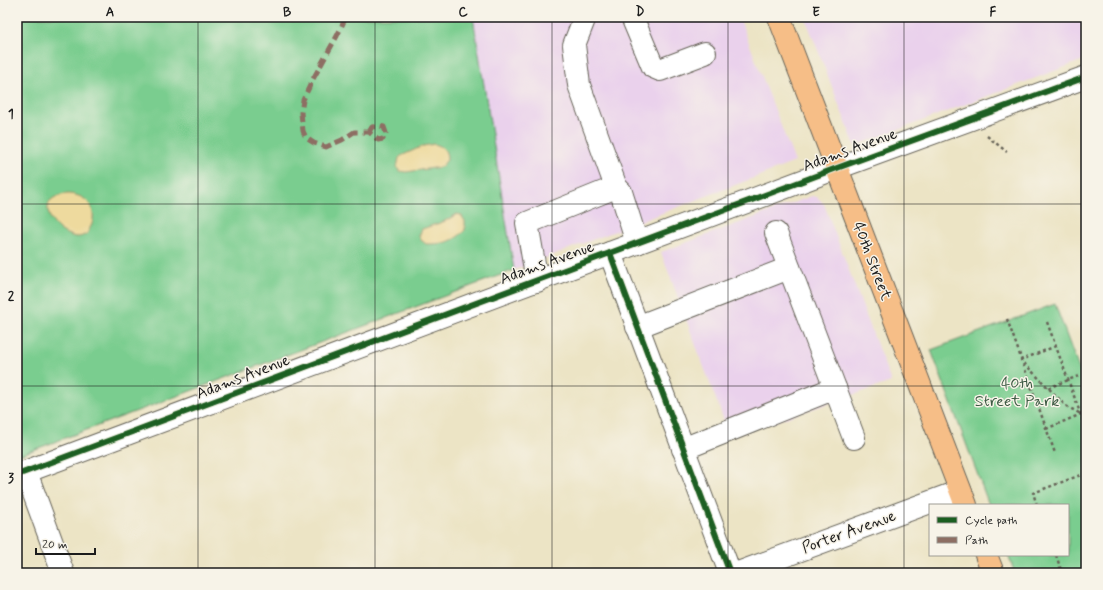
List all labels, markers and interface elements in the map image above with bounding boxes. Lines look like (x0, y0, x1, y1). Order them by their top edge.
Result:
text: A (106, 4, 114, 21)
text: B (283, 4, 292, 21)
text: C (458, 4, 468, 21)
text: D (636, 4, 645, 21)
text: E (812, 4, 820, 21)
text: F (990, 4, 997, 21)
text: 1 (8, 106, 14, 123)
street label: Adams Avenue (800, 123, 901, 177)
street label: 40th Street (847, 219, 897, 304)
street label: Adams Avenue (497, 236, 598, 290)
text: 2 (8, 288, 15, 305)
street label: Adams Avenue (193, 349, 293, 405)
park label: 40th Street Park (975, 373, 1059, 412)
text: 3 (8, 470, 14, 487)
legend (929, 504, 1069, 556)
street label: Porter Avenue (799, 505, 899, 559)
text: Cycle path (965, 513, 1017, 529)
scale bar (36, 530, 95, 556)
text: Path (965, 533, 988, 549)
text: 20 m (42, 537, 68, 553)

